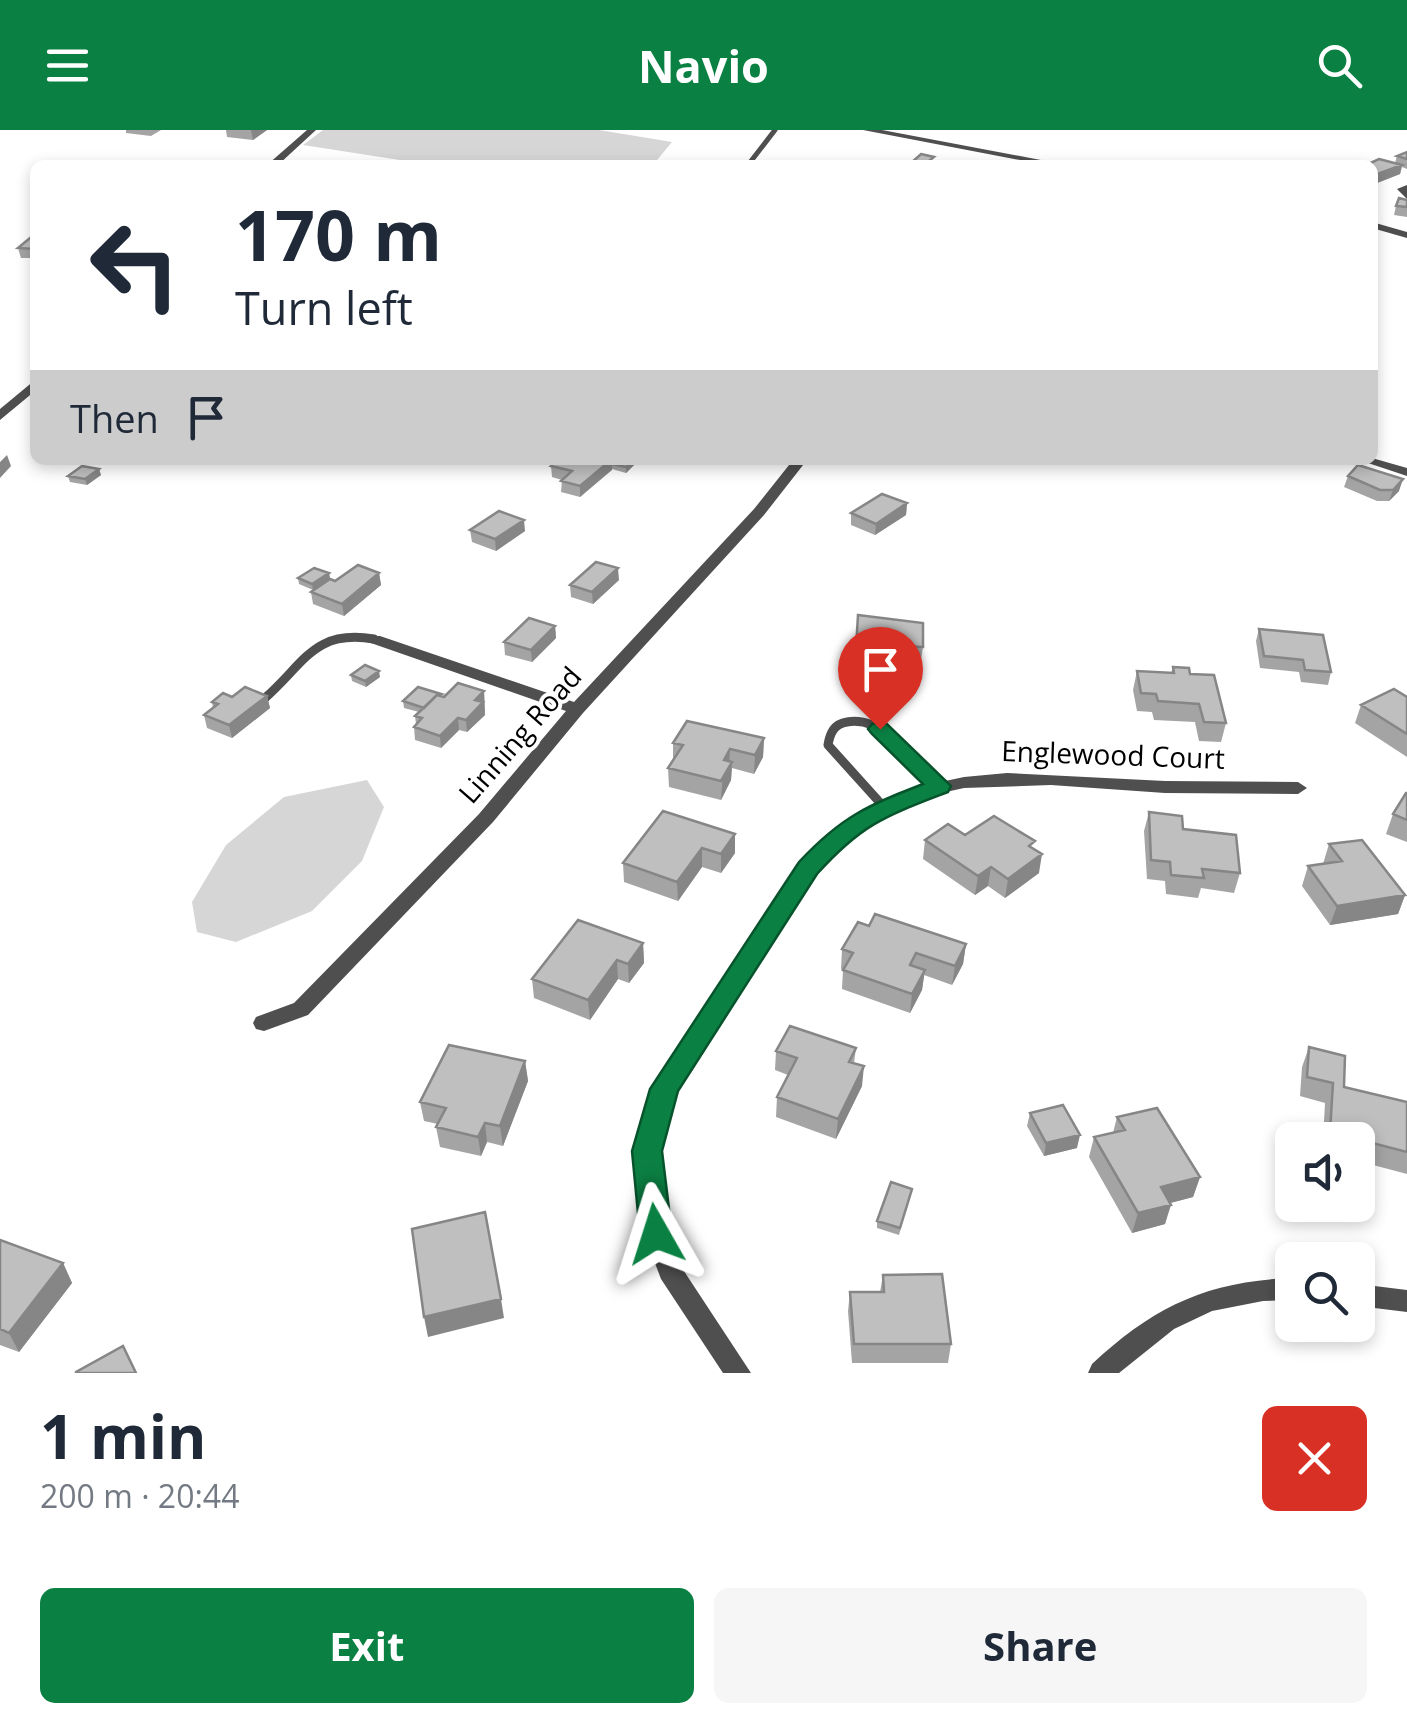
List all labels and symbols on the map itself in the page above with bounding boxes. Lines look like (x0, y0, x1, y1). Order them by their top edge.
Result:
pin (838, 627, 923, 730)
street label: Linning Road (449, 658, 589, 811)
street label: Englewood Court (1001, 731, 1225, 777)
position arrow (604, 1182, 708, 1286)

